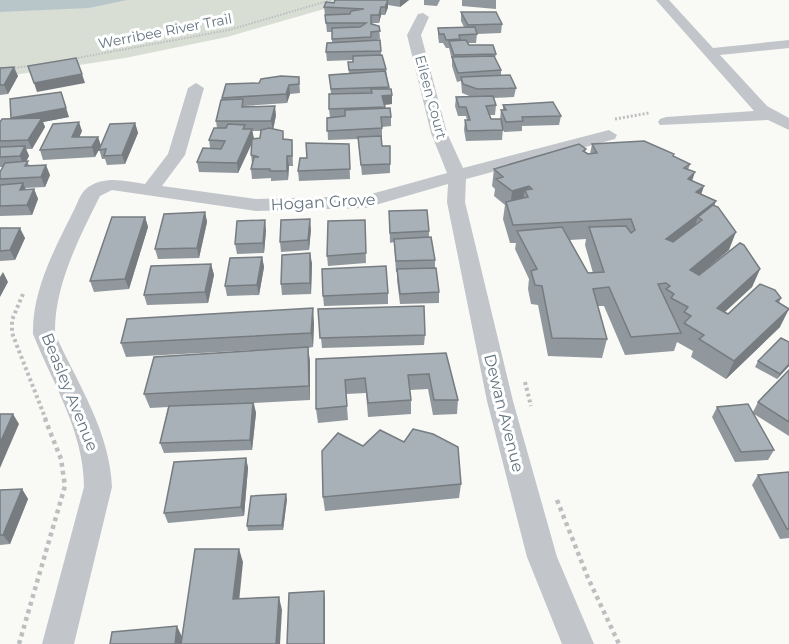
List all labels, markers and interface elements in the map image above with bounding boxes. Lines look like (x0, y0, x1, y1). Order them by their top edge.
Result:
street label: Werribee River Trail (97, 9, 233, 53)
street label: Eileen Court (411, 53, 451, 141)
street label: Hogan Grove (270, 190, 376, 214)
street label: Beasley Avenue (38, 330, 102, 454)
street label: Dewan Avenue (480, 352, 528, 474)

